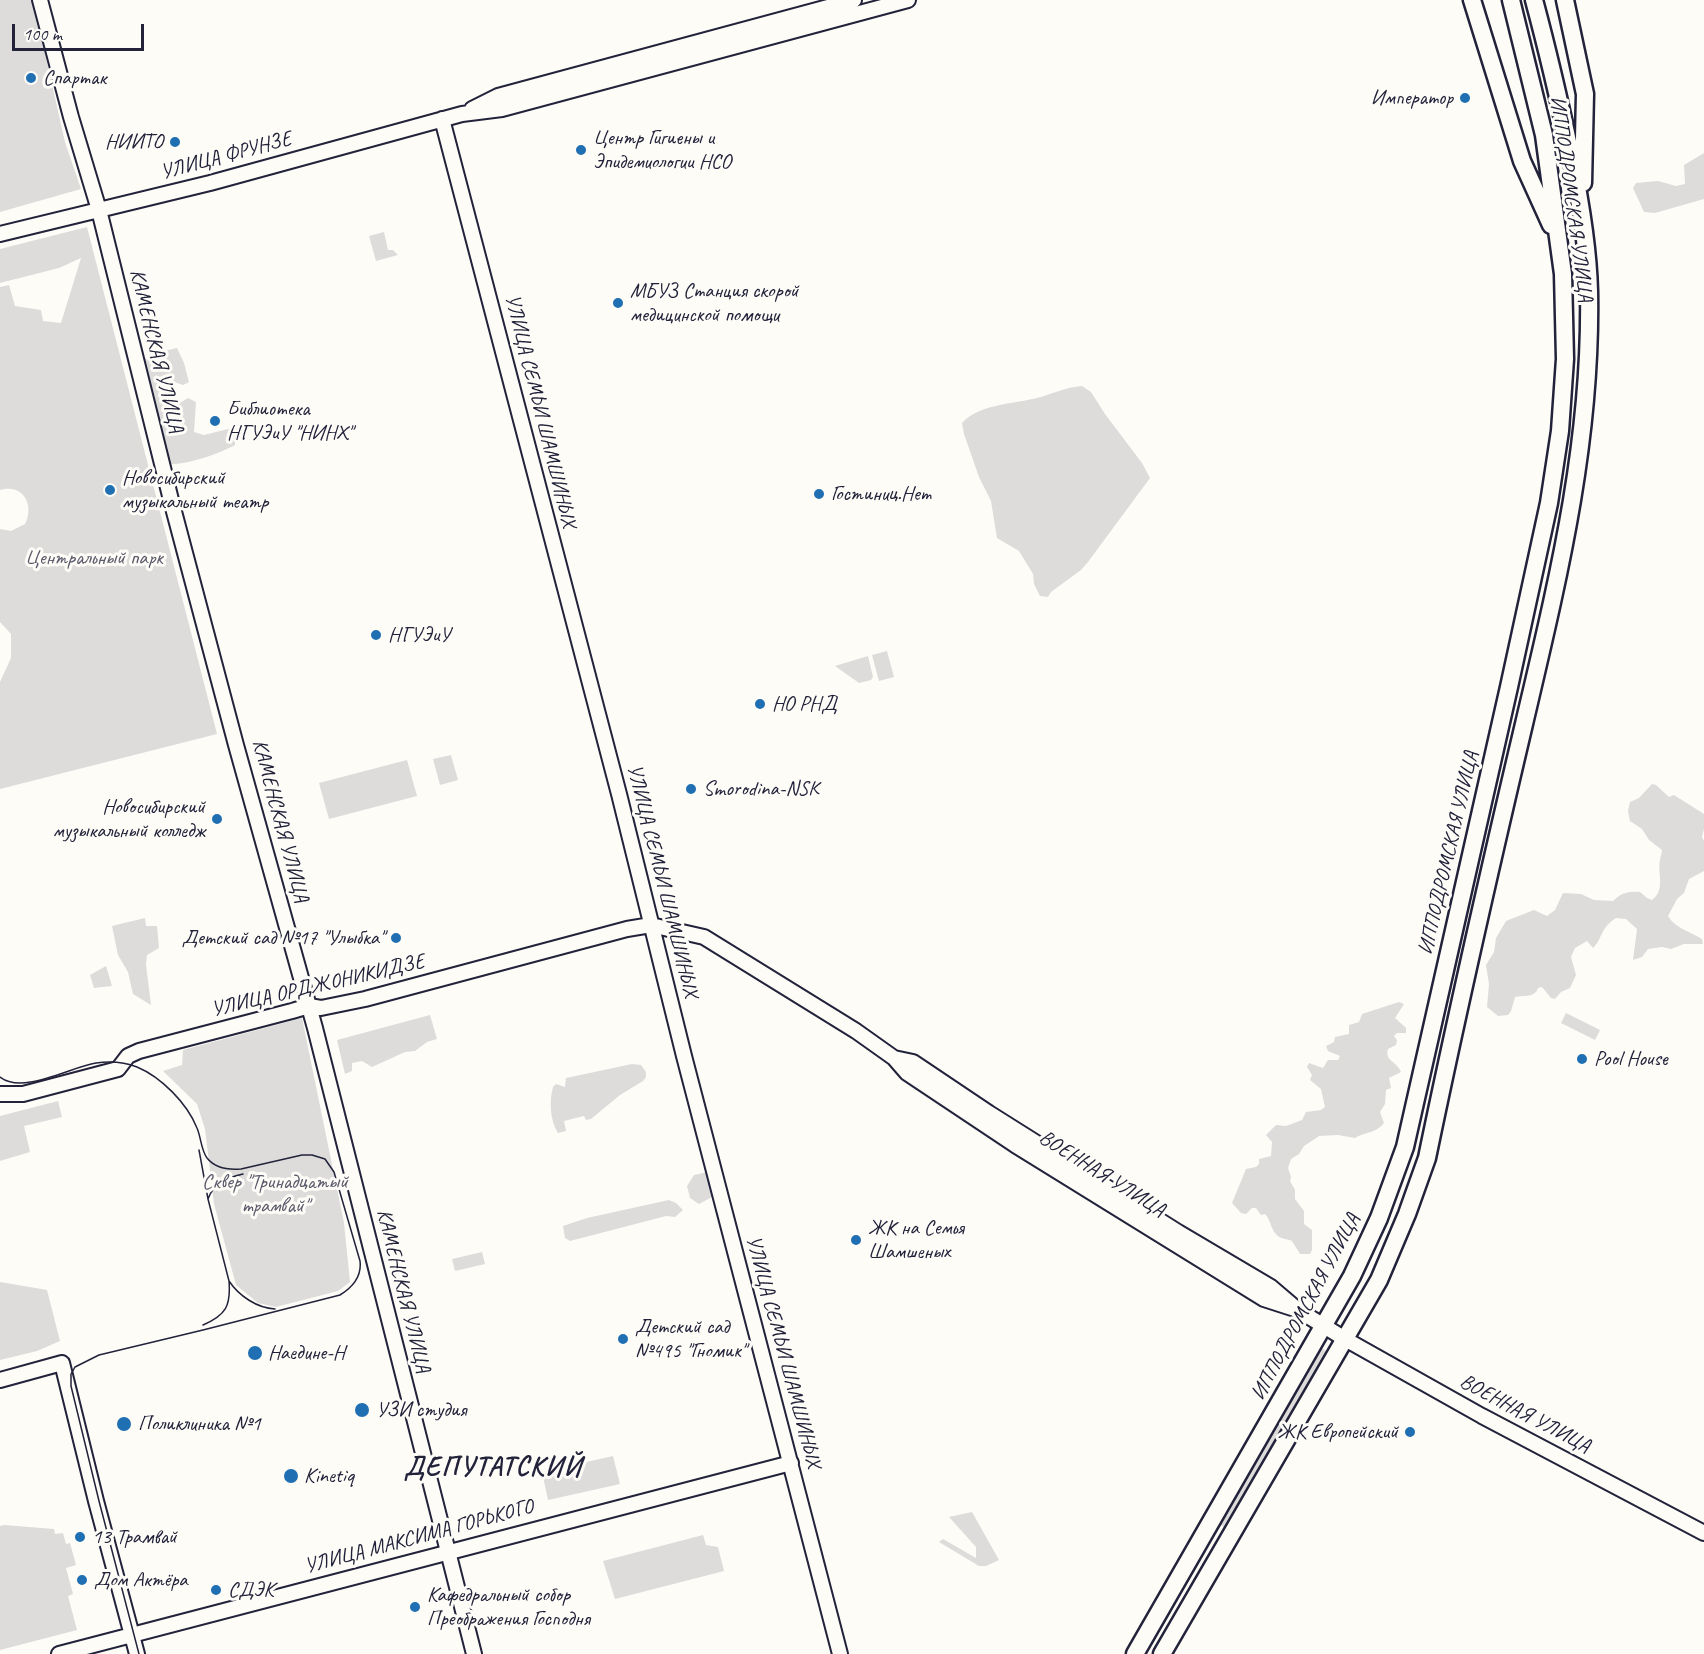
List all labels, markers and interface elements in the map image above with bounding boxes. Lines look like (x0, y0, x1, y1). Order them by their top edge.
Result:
scale bar (15, 12, 147, 50)
text: 100 m (23, 23, 62, 45)
place label: Спартак (43, 65, 106, 91)
marker: Спартак (24, 71, 38, 85)
place label: Император (1371, 85, 1453, 111)
marker: Император (1458, 91, 1472, 105)
street label: ИППОДРОМСКАЯ УЛИЦА (1544, 94, 1598, 304)
place label: Центр Гигиены и Эпидемиологии НСО (593, 125, 731, 175)
street label: УЛИЦА ФРУНЗЕ (158, 126, 294, 186)
place label: НИИТО (105, 129, 163, 155)
marker: НИИТО (168, 135, 182, 149)
marker: Центр Гигиены и Эпидемиологии НСО (574, 143, 588, 157)
street label: КАМЕНСКАЯ УЛИЦА (123, 267, 189, 435)
place label: МБУЗ Станция скорой медицинской помощи (630, 278, 799, 328)
street label: УЛИЦА СЕМЬИ ШАМШИНЫХ (499, 292, 581, 530)
marker: МБУЗ Станция скорой медицинской помощи (611, 296, 625, 310)
place label: Библиотека НГУЭиУ "НИНХ" (227, 396, 352, 446)
marker: Библиотека НГУЭиУ "НИНХ" (208, 414, 222, 428)
place label: Новосибирский музыкальный театр (122, 465, 268, 515)
place label: Гостиниц.Нет (831, 481, 930, 507)
marker: Новосибирский музыкальный театр (103, 483, 117, 497)
marker: Гостиниц.Нет (812, 487, 826, 501)
park label: Центральный парк (25, 545, 163, 571)
place label: НГУЭиУ (388, 622, 450, 648)
marker: НГУЭиУ (369, 628, 383, 642)
place label: НО РНД (772, 691, 837, 717)
marker: НО РНД (753, 697, 767, 711)
street label: КАМЕНСКАЯ УЛИЦА (246, 737, 314, 905)
street label: ИППОДРОМСКАЯ УЛИЦА (1413, 749, 1485, 957)
street label: УЛИЦА СЕМЬИ ШАМШИНЫХ (621, 762, 703, 1000)
place label: Smorodina-NSK (703, 776, 819, 802)
marker: Smorodina-NSK (684, 782, 698, 796)
place label: Новосибирский музыкальный колледж (53, 794, 205, 844)
marker: Новосибирский музыкальный колледж (210, 812, 224, 826)
place label: Детский сад №17 "Улыбка" (182, 925, 384, 951)
marker: Детский сад №17 "Улыбка" (389, 931, 403, 945)
street label: УЛИЦА ОРДЖОНИКИДЗЕ (209, 949, 427, 1023)
place label: Pool House (1594, 1046, 1668, 1072)
marker: Pool House (1575, 1052, 1589, 1066)
street label: ВОЕННАЯ УЛИЦА (1034, 1125, 1170, 1223)
park label: Сквер "Тринадцатый трамвай" (202, 1169, 348, 1219)
street label: КАМЕНСКАЯ УЛИЦА (370, 1207, 436, 1375)
street label: ИППОДРОМСКАЯ УЛИЦА (1246, 1209, 1366, 1405)
place label: ЖК на Семья Шамшеных (868, 1215, 964, 1265)
street label: УЛИЦА СЕМЬИ ШАМШИНЫХ (740, 1233, 826, 1471)
marker: ЖК на Семья Шамшеных (849, 1233, 863, 1247)
place label: Детский сад №495 "Гномик" (635, 1314, 746, 1364)
marker: Детский сад №495 "Гномик" (616, 1332, 630, 1346)
place label: Наедине-Н (268, 1340, 345, 1366)
marker: Наедине-Н (246, 1344, 264, 1362)
street label: ВОЕННАЯ УЛИЦА (1455, 1369, 1595, 1459)
place label: УЗИ студия (376, 1397, 467, 1423)
marker: УЗИ студия (353, 1401, 371, 1419)
place label: Поликлиника №1 (138, 1411, 261, 1437)
marker: Поликлиника №1 (115, 1415, 133, 1433)
place label: ЖК Европейский (1278, 1419, 1398, 1445)
marker: ЖК Европейский (1403, 1425, 1417, 1439)
district label: ДЕПУТАТСКИЙ (398, 1452, 588, 1484)
place label: Kinetiq (304, 1463, 354, 1489)
marker: Kinetiq (282, 1467, 300, 1485)
street label: УЛИЦА МАКСИМА ГОРЬКОГО (302, 1494, 536, 1580)
place label: 13 Трамвай (92, 1524, 177, 1550)
marker: 13 Трамвай (73, 1530, 87, 1544)
place label: Дом Актёра (94, 1567, 188, 1593)
marker: Дом Актёра (75, 1573, 89, 1587)
place label: СДЭК (228, 1577, 274, 1603)
place label: Кафедральный собор Преображения Господня (427, 1582, 590, 1632)
marker: СДЭК (209, 1583, 223, 1597)
marker: Кафедральный собор Преображения Господня (408, 1600, 422, 1614)

